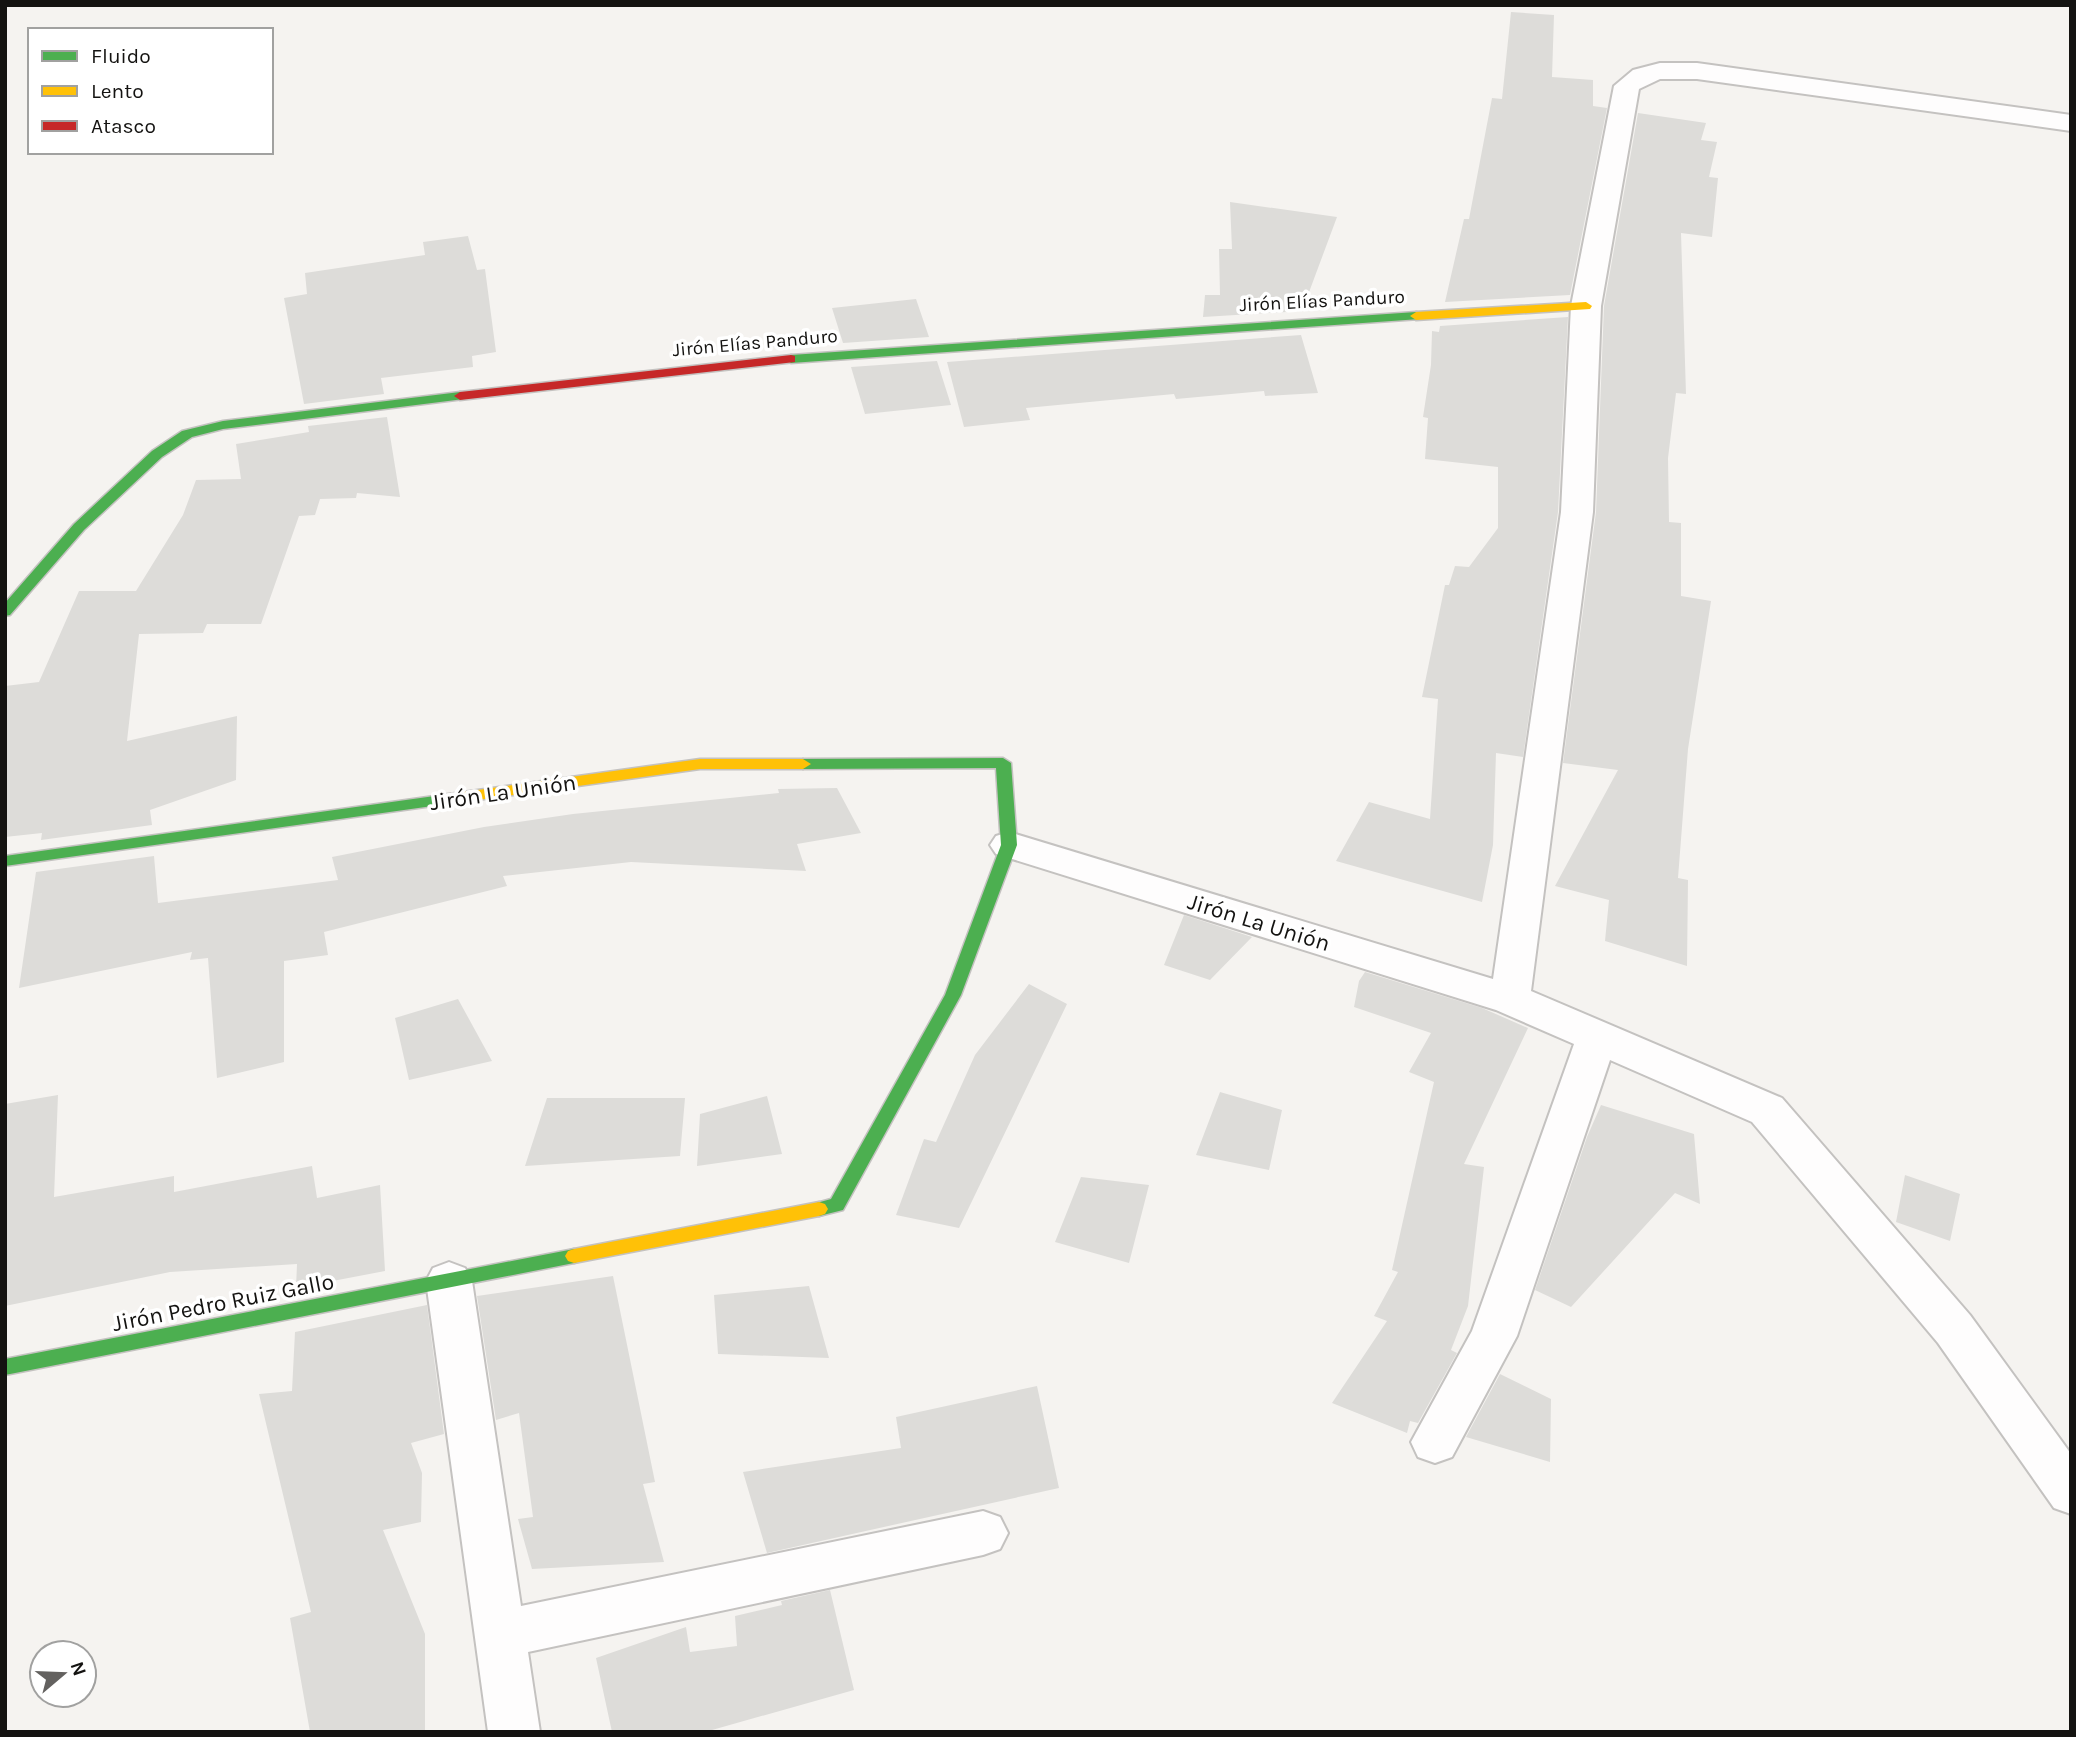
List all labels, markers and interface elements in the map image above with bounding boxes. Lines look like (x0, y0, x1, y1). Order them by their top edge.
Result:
legend (28, 28, 273, 154)
text: Fluido (91, 44, 151, 68)
text: Lento (91, 79, 144, 103)
text: Atasco (91, 114, 156, 138)
street label: Jirón Elías Panduro (1239, 286, 1405, 316)
street label: Jirón Elías Panduro (672, 325, 839, 361)
street label: Jirón La Unión (428, 769, 578, 816)
street label: Jirón La Unión (1184, 888, 1333, 957)
street label: Jirón Pedro Ruiz Gallo (110, 1268, 336, 1337)
north arrow (28, 1639, 98, 1709)
text: N (66, 1659, 91, 1679)

